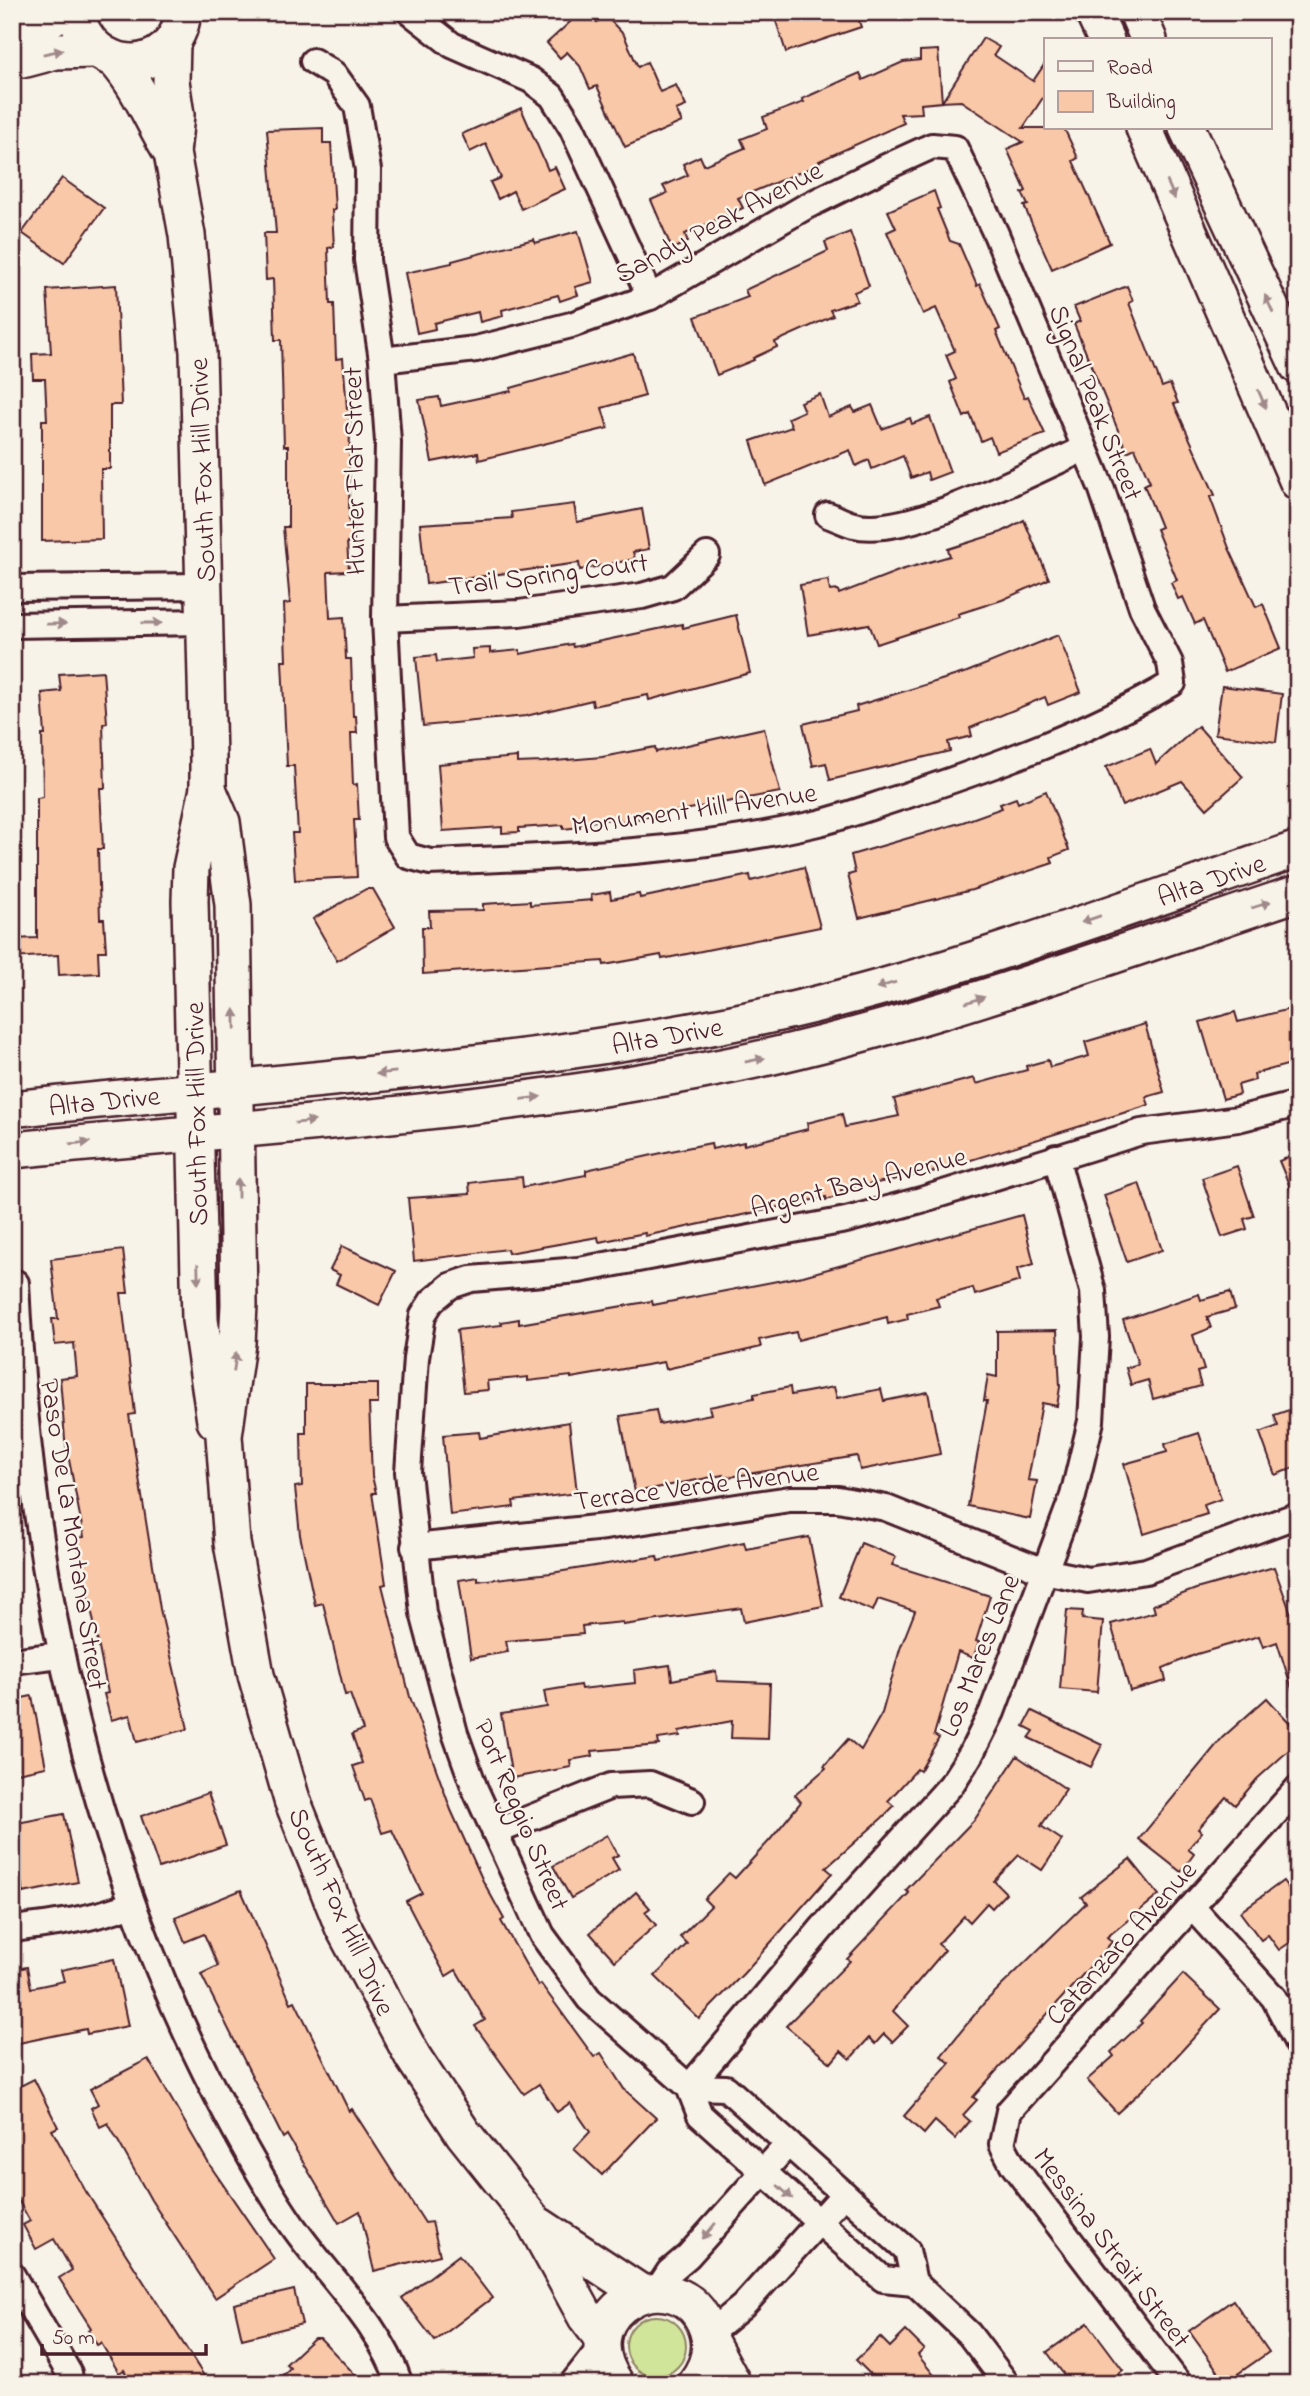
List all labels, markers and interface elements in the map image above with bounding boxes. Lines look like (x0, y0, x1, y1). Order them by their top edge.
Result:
legend (1044, 38, 1272, 130)
one-way arrow (42, 47, 64, 58)
text: Road (1107, 54, 1153, 84)
text: Building (1106, 88, 1176, 120)
street label: Sandy Peak Avenue (608, 152, 831, 296)
one-way arrow (1166, 180, 1177, 201)
one-way arrow (1264, 294, 1275, 314)
street label: Signal Peak Street (1036, 299, 1152, 508)
street label: South Fox Hill Drive (180, 357, 229, 583)
street label: Hunter Flat Street (334, 366, 379, 576)
one-way arrow (1256, 389, 1268, 409)
street label: Trail Spring Court (446, 544, 651, 609)
one-way arrow (141, 617, 163, 629)
one-way arrow (45, 618, 67, 630)
street label: Monument Hill Avenue (569, 774, 820, 849)
street label: Alta Drive (1153, 845, 1272, 920)
one-way arrow (1251, 899, 1272, 910)
one-way arrow (1081, 914, 1102, 925)
one-way arrow (875, 980, 896, 990)
one-way arrow (965, 994, 986, 1005)
street label: South Fox Hill Drive (176, 1001, 221, 1226)
one-way arrow (229, 1008, 241, 1030)
street label: Alta Drive (609, 1008, 727, 1068)
one-way arrow (744, 1054, 766, 1065)
one-way arrow (374, 1068, 396, 1079)
street label: Alta Drive (47, 1077, 163, 1130)
one-way arrow (520, 1093, 542, 1104)
one-way arrow (294, 1116, 316, 1127)
one-way arrow (69, 1137, 91, 1148)
street label: Argent Bay Avenue (746, 1138, 972, 1231)
one-way arrow (232, 1177, 244, 1199)
one-way arrow (193, 1263, 204, 1285)
one-way arrow (229, 1351, 240, 1373)
street label: Paso De La Montana Street (27, 1376, 116, 1693)
street label: Terrace Verde Avenue (572, 1453, 822, 1524)
street label: Los Mares Lane (930, 1568, 1033, 1744)
street label: Port Reggio Street (461, 1713, 579, 1918)
street label: South Fox Hill Drive (276, 1802, 404, 2024)
street label: Catanzaro Avenue (1037, 1852, 1208, 2036)
street label: Messina Strait Street (1021, 2140, 1199, 2358)
one-way arrow (776, 2184, 794, 2200)
one-way arrow (702, 2221, 717, 2239)
scale bar (42, 2312, 206, 2356)
text: 50 m (52, 2324, 95, 2354)

